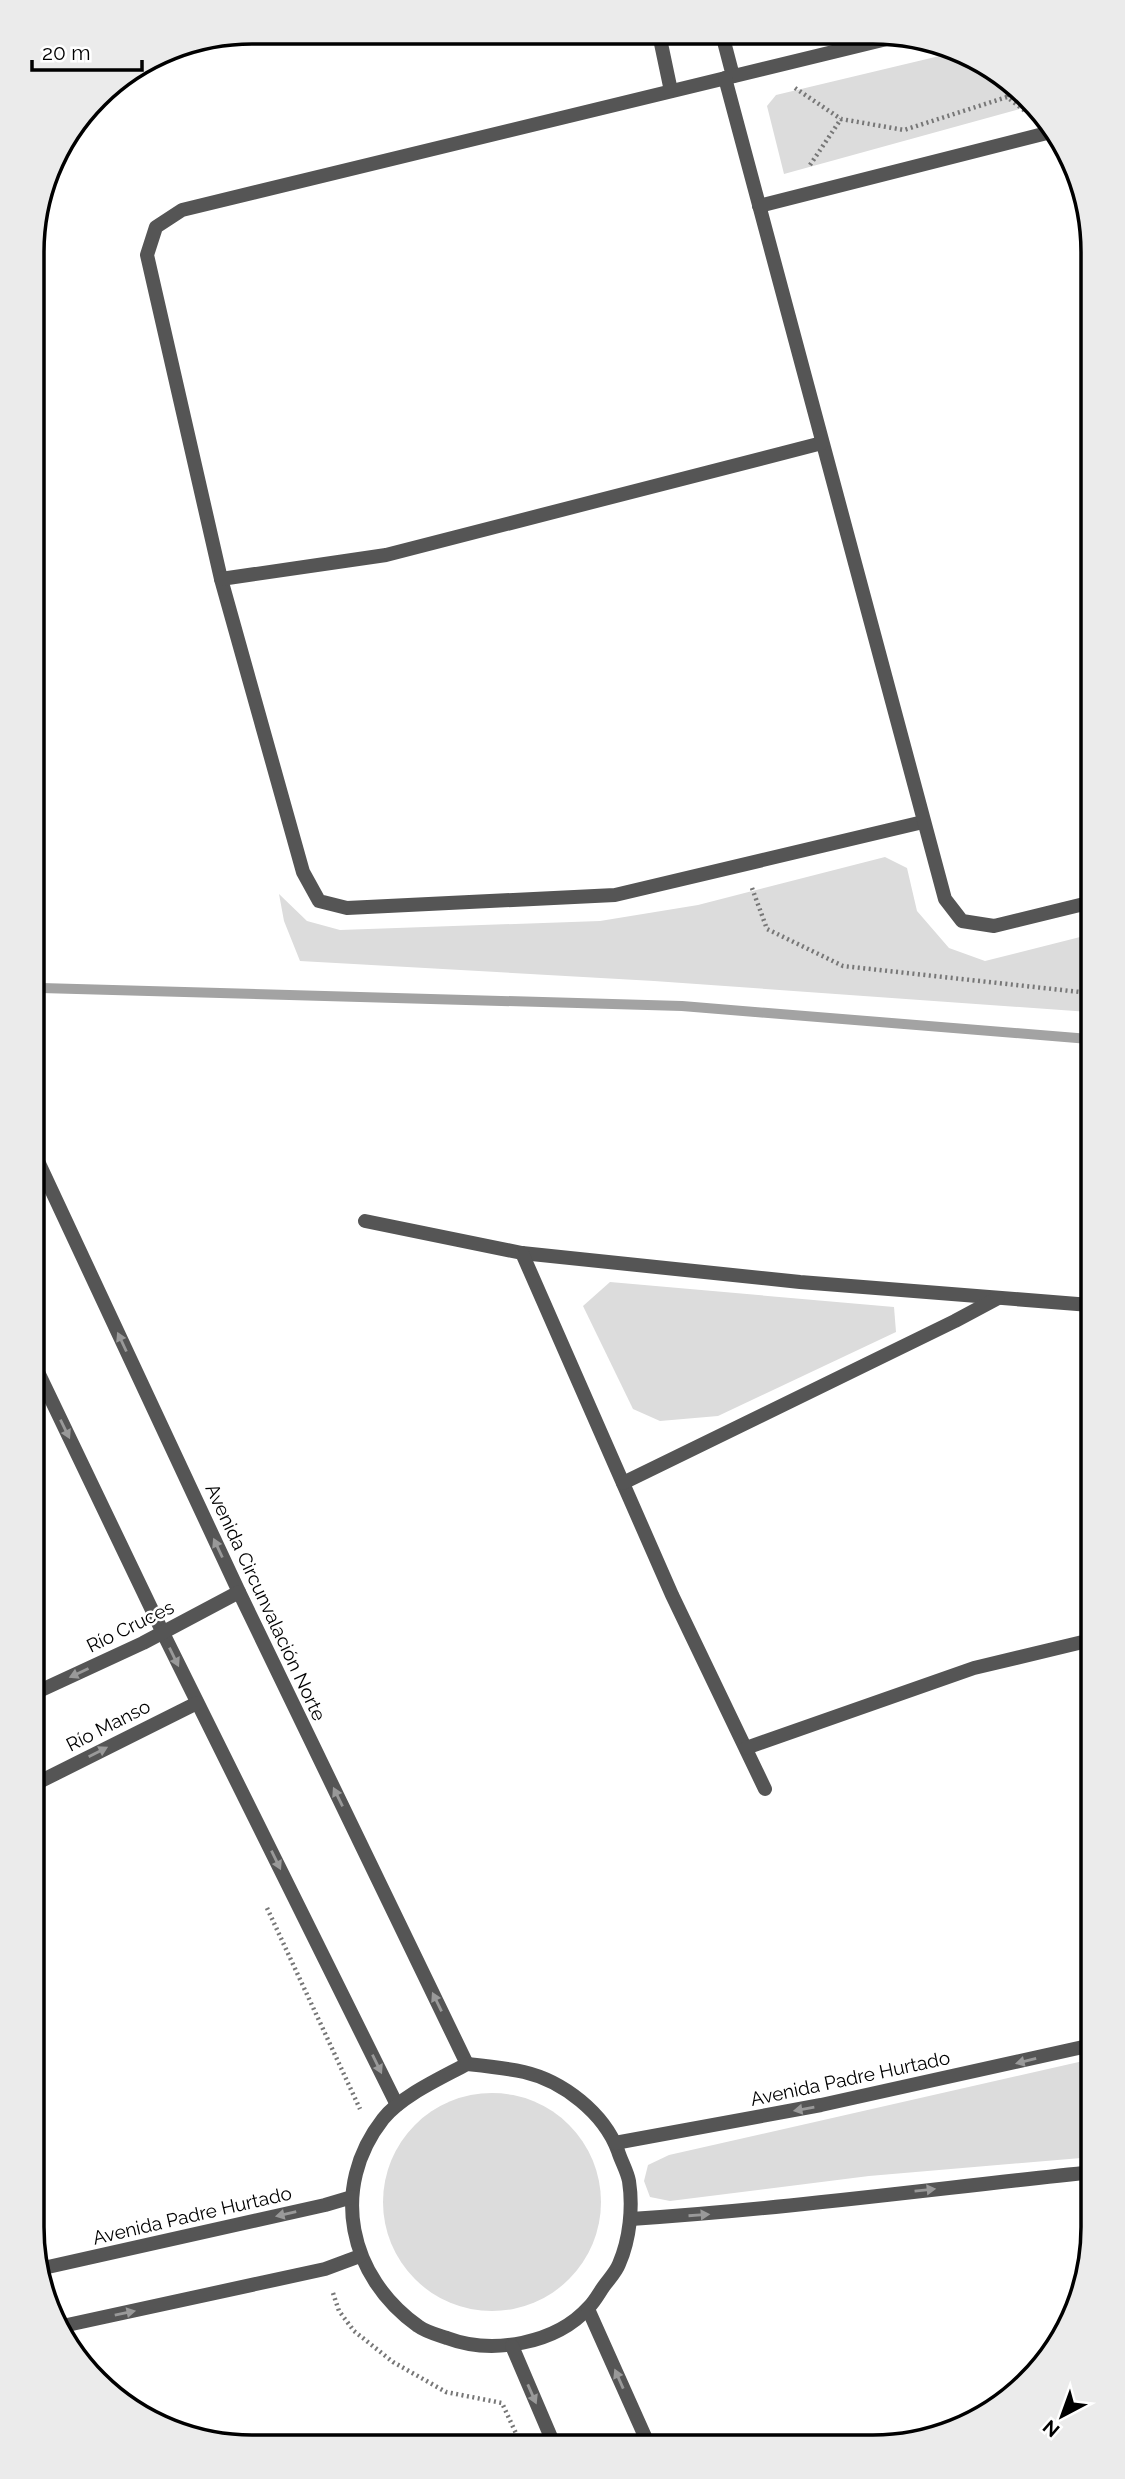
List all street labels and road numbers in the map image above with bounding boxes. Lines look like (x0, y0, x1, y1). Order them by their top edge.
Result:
street label: Avenida Circunvalación Norte (201, 1480, 331, 1724)
street label: Río Cruces (83, 1595, 177, 1657)
street label: Río Manso (62, 1695, 154, 1755)
street label: Avenida Padre Hurtado (748, 2046, 952, 2110)
street label: Avenida Padre Hurtado (90, 2181, 294, 2249)

